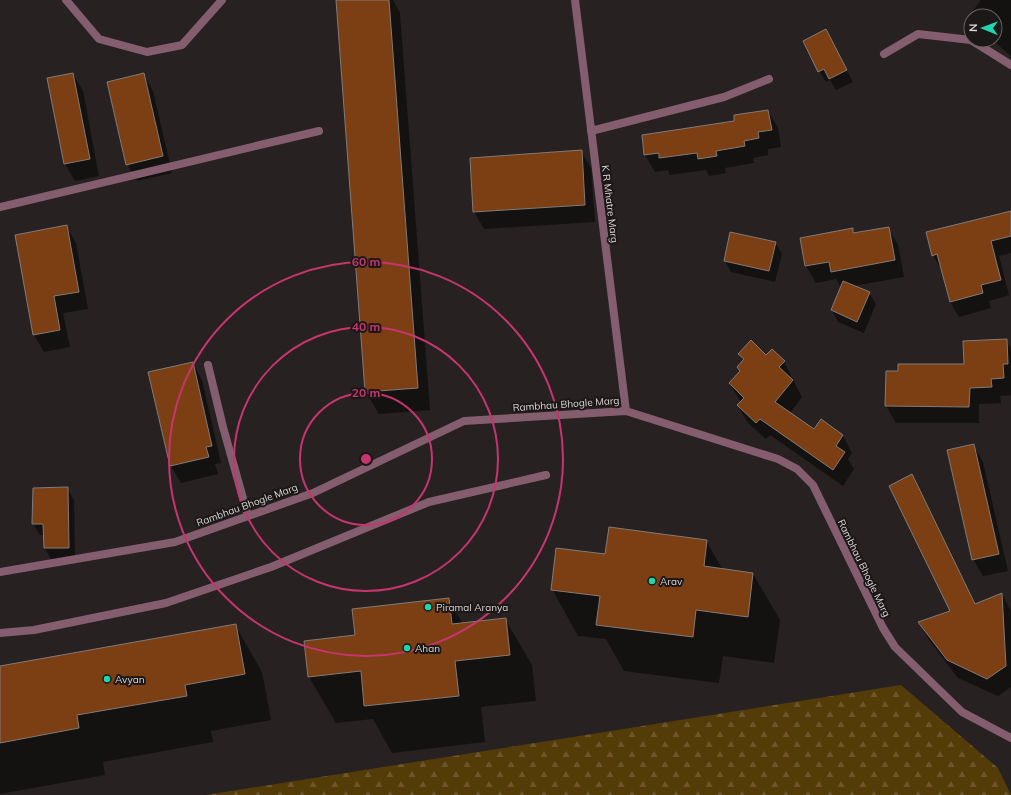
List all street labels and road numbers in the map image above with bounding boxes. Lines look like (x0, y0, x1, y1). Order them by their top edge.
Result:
street label: K R Mhatre Marg (599, 164, 621, 244)
street label: Rambhau Bhogle Marg (512, 394, 620, 414)
street label: Rambhau Bhogle Marg (195, 481, 299, 529)
street label: Rambhau Bhogle Marg (835, 517, 893, 619)

